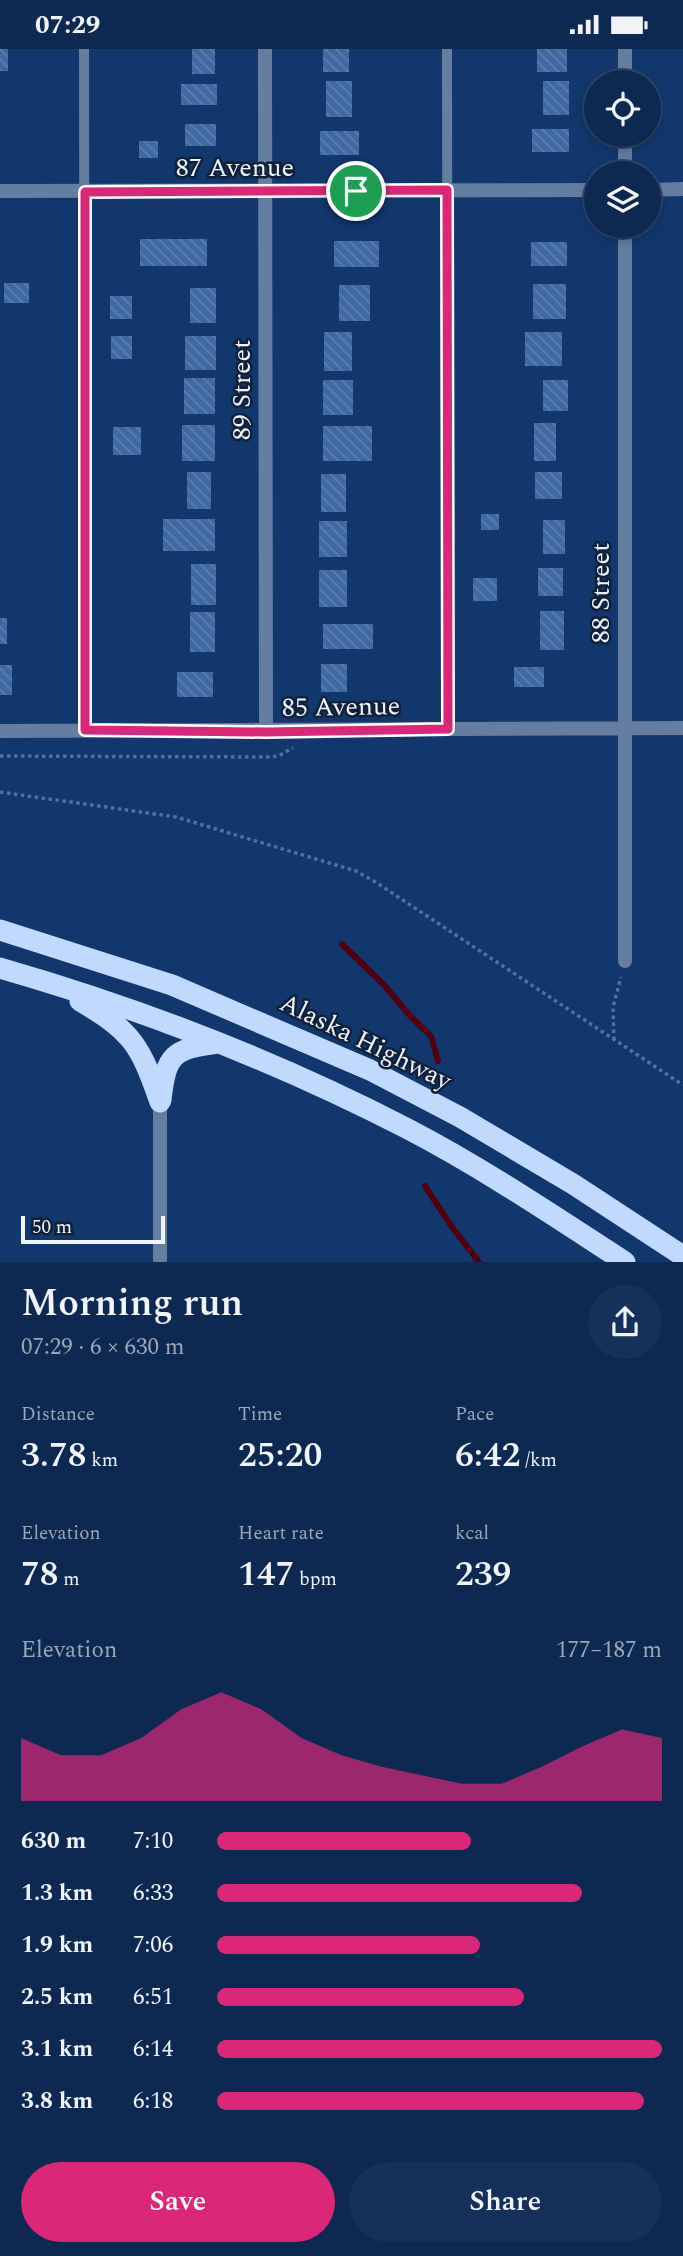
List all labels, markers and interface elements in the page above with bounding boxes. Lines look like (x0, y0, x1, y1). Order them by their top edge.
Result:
text: 07:29 (35, 5, 100, 45)
map controls (584, 70, 661, 238)
button: locate (584, 70, 661, 147)
street label: 87 Avenue (176, 148, 294, 188)
pin (326, 161, 386, 221)
button: layers (584, 161, 661, 238)
icon: arrive (337, 172, 375, 210)
street label: 89 Street (222, 340, 262, 440)
street label: 88 Street (581, 543, 621, 643)
street label: 85 Avenue (282, 686, 401, 728)
street label: Alaska Highway (273, 983, 460, 1101)
scale bar (21, 1213, 164, 1245)
text: 50 m (32, 1213, 72, 1242)
text: Morning run (21, 1275, 243, 1333)
button: share (588, 1285, 662, 1359)
text: 07:29 · 6 × 630 m (21, 1330, 185, 1365)
text: Distance (21, 1400, 95, 1429)
text: Time (238, 1400, 282, 1429)
text: Pace (455, 1400, 494, 1429)
text: 3.78 (21, 1429, 86, 1482)
text: 25:20 (238, 1429, 322, 1482)
text: 6:42 (455, 1429, 520, 1482)
text: km (86, 1446, 118, 1475)
text: /km (520, 1446, 557, 1475)
text: Elevation (21, 1519, 101, 1548)
text: Heart rate (238, 1519, 324, 1548)
text: kcal (455, 1519, 489, 1548)
text: 78 (21, 1548, 59, 1601)
text: 147 (238, 1548, 294, 1601)
text: 239 (455, 1548, 511, 1601)
text: m (59, 1565, 80, 1594)
text: bpm (294, 1565, 337, 1594)
text: Elevation (21, 1633, 117, 1668)
text: 177–187 m (556, 1633, 662, 1668)
text: 630 m (21, 1824, 86, 1859)
text: 7:10 (133, 1824, 173, 1859)
text: 1.3 km (21, 1876, 93, 1911)
text: 6:33 (133, 1876, 173, 1911)
text: 1.9 km (21, 1928, 93, 1963)
text: 7:06 (133, 1928, 173, 1963)
text: 2.5 km (21, 1980, 93, 2015)
text: 6:51 (133, 1980, 173, 2015)
text: 3.1 km (21, 2032, 93, 2067)
text: 6:14 (133, 2032, 173, 2067)
text: 3.8 km (21, 2084, 93, 2119)
text: 6:18 (133, 2084, 173, 2119)
button: Save (21, 2162, 335, 2242)
button: Share (349, 2162, 662, 2242)

